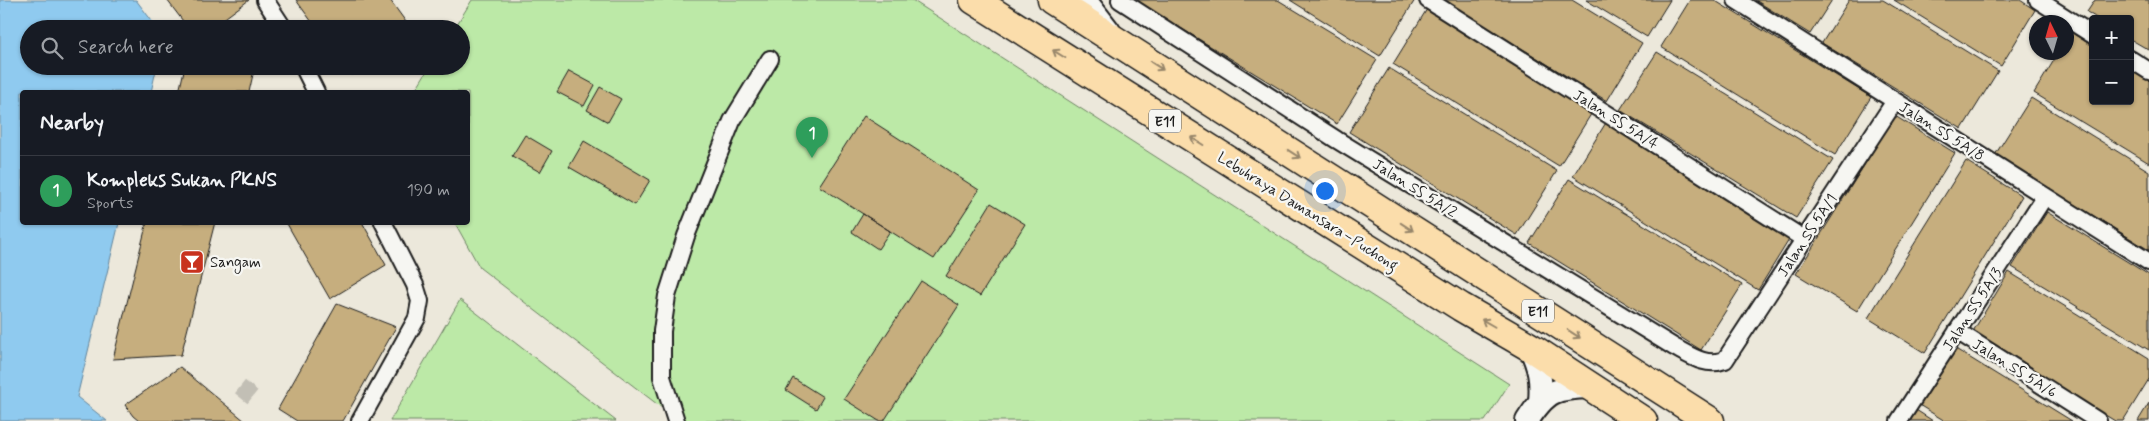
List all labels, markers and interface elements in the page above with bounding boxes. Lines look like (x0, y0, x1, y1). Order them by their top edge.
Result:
north arrow (2029, 15, 2074, 60)
map controls (2089, 15, 2134, 105)
button: + (2089, 15, 2134, 60)
search box (20, 20, 470, 75)
icon: search (38, 34, 66, 62)
text: Search here (78, 35, 174, 60)
one-way arrow (1053, 49, 1067, 59)
button: − (2089, 60, 2134, 105)
one-way arrow (1150, 61, 1164, 71)
street label: Jalan SS 5A/4 (1569, 86, 1662, 154)
street label: Jalan SS 5A/8 (1895, 98, 1988, 166)
text: Nearby (40, 109, 104, 137)
road number: E11 (1149, 110, 1181, 132)
pin: 1 (796, 117, 828, 158)
one-way arrow (1190, 135, 1204, 145)
street label: Lebuhraya Damansara–Puchong (1213, 148, 1402, 277)
one-way arrow (1286, 149, 1300, 159)
street label: Jalan SS 5A/2 (1369, 155, 1460, 223)
text: Kompleks Sukan PKNS (87, 168, 277, 193)
your location (1312, 178, 1338, 204)
text: 1 (52, 180, 60, 201)
text: 190 m (407, 180, 450, 201)
street label: Jalan SS 5A/1 (1774, 190, 1842, 281)
text: Sports (87, 193, 133, 214)
one-way arrow (1400, 222, 1414, 232)
bar icon: Sangam (179, 249, 205, 275)
place label: Sangam (210, 253, 261, 274)
street label: Jalan SS 5A/3 (1939, 264, 2007, 355)
road number: E11 (1522, 300, 1554, 322)
one-way arrow (1480, 318, 1495, 328)
one-way arrow (1566, 329, 1580, 339)
street label: Jalan SS 5A/6 (1968, 335, 2061, 403)

